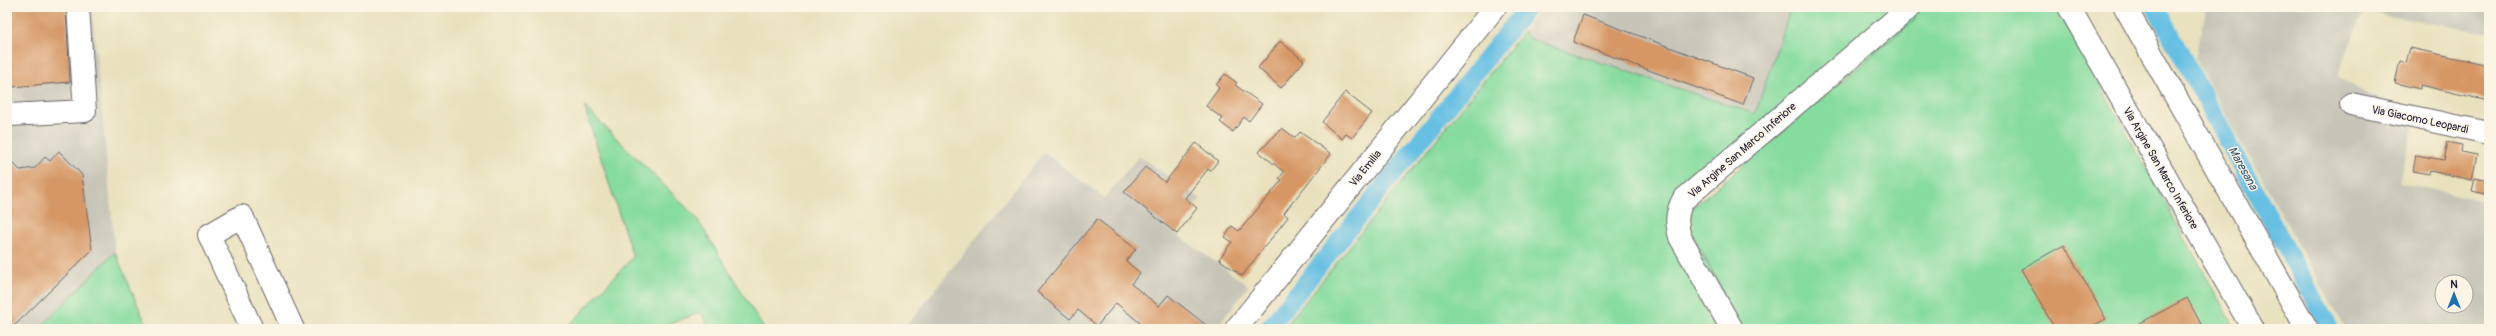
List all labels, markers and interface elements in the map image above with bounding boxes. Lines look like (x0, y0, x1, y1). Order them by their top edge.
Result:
street label: Via Argine San Marco Inferiore (1686, 100, 1799, 201)
street label: Via Giacomo Leopardi (2370, 103, 2470, 136)
street label: Via Argine San Marco Inferiore (2120, 105, 2201, 232)
water label: Maresana (2225, 144, 2261, 194)
street label: Via Emilia (1347, 147, 1384, 189)
north arrow (2434, 274, 2474, 314)
text: N (2450, 278, 2458, 291)

